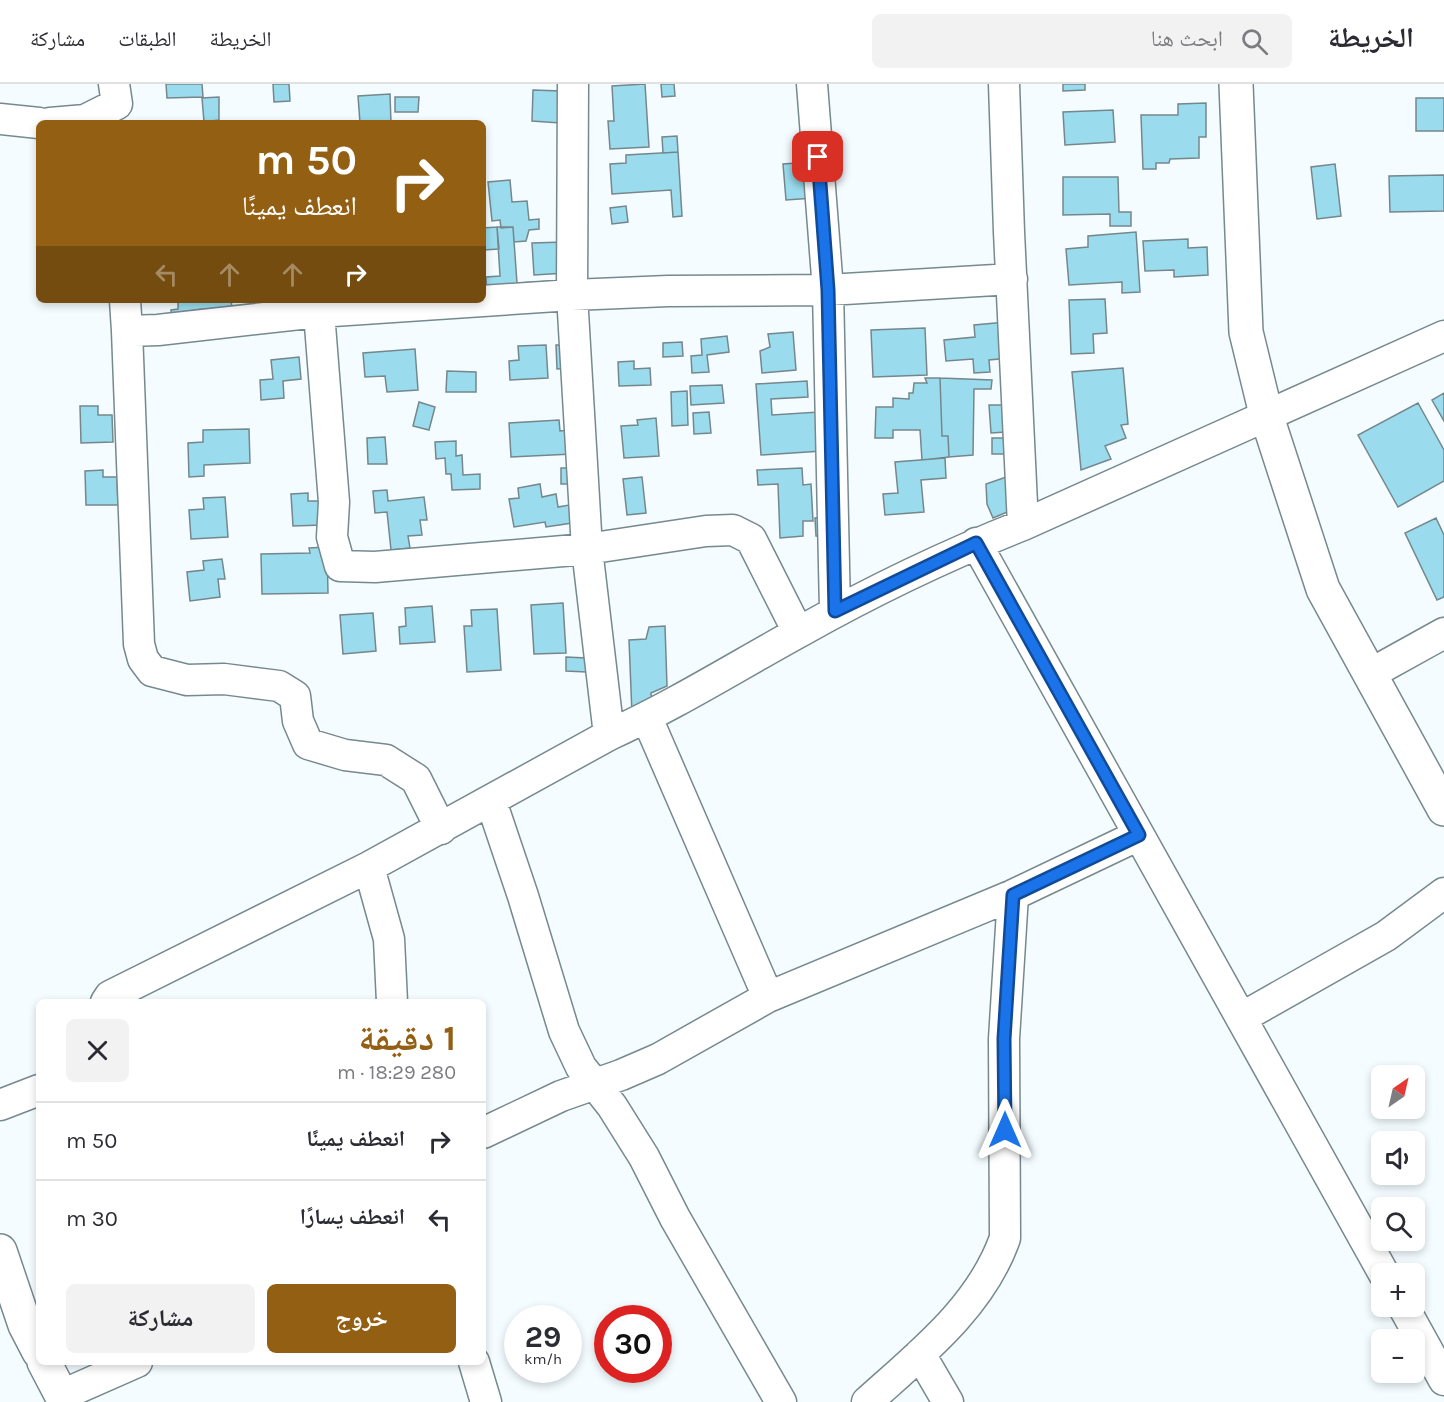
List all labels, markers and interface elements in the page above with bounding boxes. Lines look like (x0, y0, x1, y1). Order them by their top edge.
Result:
search box (872, 14, 1292, 68)
text: الخريطة (1328, 21, 1414, 54)
icon: search (1238, 25, 1271, 58)
text: ابحث هنا (1151, 26, 1223, 52)
text: مشاركة (30, 27, 85, 51)
text: الطبقات (118, 27, 177, 51)
text: الخريطة (210, 27, 271, 51)
pin (792, 131, 843, 182)
text: 50 m (255, 135, 357, 185)
icon: arrive (801, 140, 834, 173)
icon: right (378, 144, 456, 222)
text: انعطف يمينًا (242, 190, 357, 222)
icon: left (150, 258, 183, 291)
icon: ahead (213, 258, 246, 291)
icon: ahead (276, 258, 309, 291)
icon: right (339, 258, 372, 291)
text: 1 دقيقة (358, 1017, 456, 1059)
button: close (66, 1019, 129, 1082)
text: 280 m · 18:29 (337, 1061, 456, 1084)
north arrow (1371, 1065, 1425, 1119)
map controls (1371, 1065, 1425, 1383)
position arrow (973, 1098, 1037, 1162)
icon: right (423, 1125, 456, 1158)
text: انعطف يمينًا (306, 1126, 405, 1152)
text: 50 m (66, 1128, 117, 1154)
button: sound (1371, 1131, 1425, 1185)
button: search (1371, 1197, 1425, 1251)
icon: left (423, 1203, 456, 1236)
text: انعطف يسارًا (300, 1204, 405, 1230)
text: 30 m (66, 1206, 118, 1232)
button: + (1371, 1263, 1425, 1317)
button: مشاركة (66, 1284, 255, 1353)
button: خروج (267, 1284, 456, 1353)
speed limit sign: 30 (594, 1305, 672, 1383)
text: 29 (525, 1319, 561, 1355)
button: − (1371, 1329, 1425, 1383)
text: km/h (524, 1350, 562, 1368)

